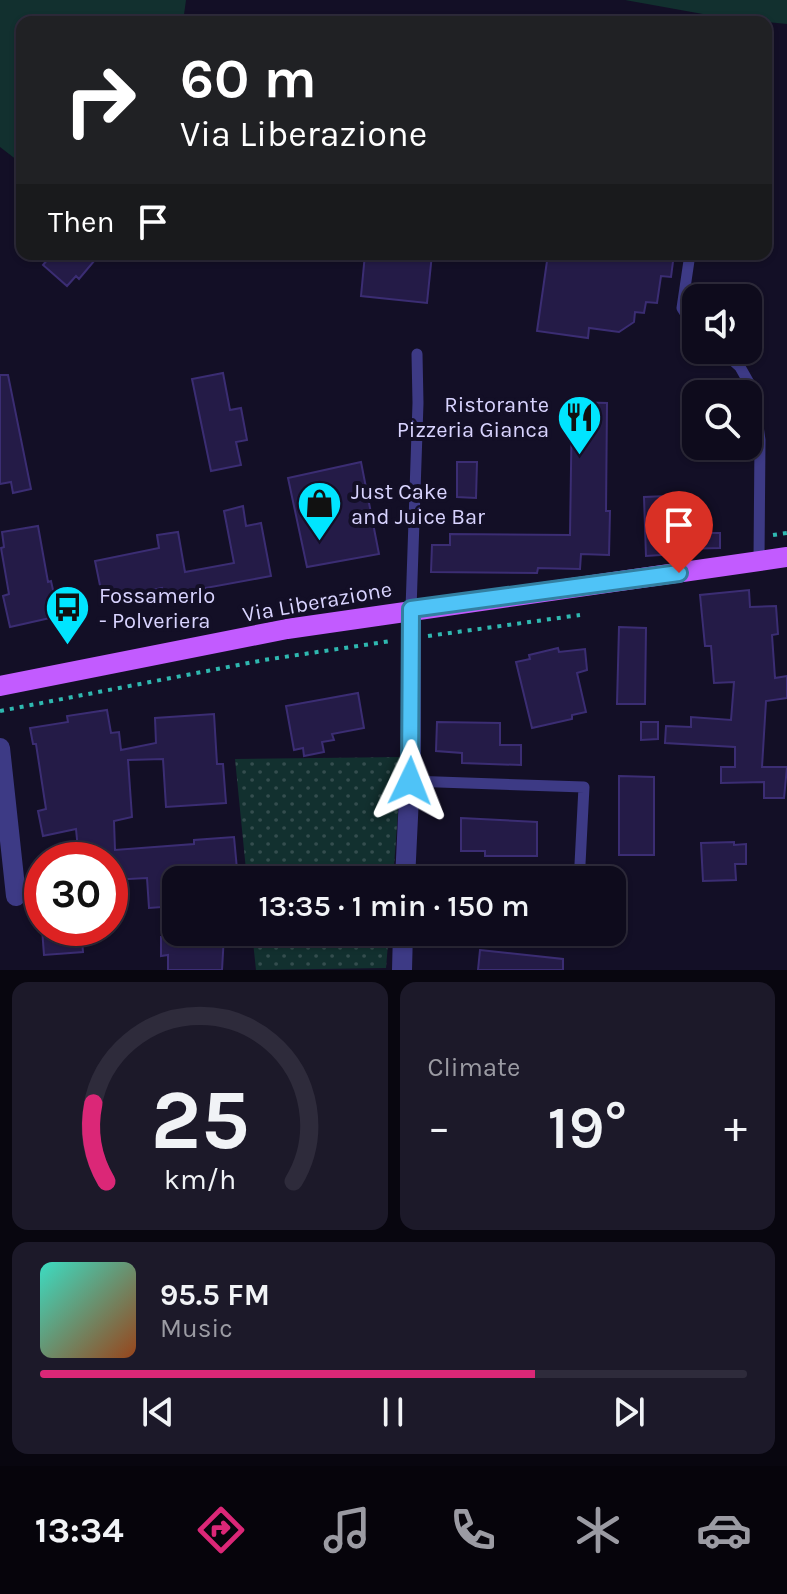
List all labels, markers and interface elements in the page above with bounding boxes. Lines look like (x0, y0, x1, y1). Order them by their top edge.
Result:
text: 60 m (180, 46, 317, 111)
icon: right (48, 48, 152, 152)
text: Via Liberazione (180, 113, 427, 155)
icon: arrive (131, 200, 175, 244)
text: Then (48, 204, 115, 240)
map controls (682, 284, 762, 460)
button: sound (682, 284, 762, 364)
button: search (682, 380, 762, 460)
place label: Ristorante Pizzeria Gianca (397, 392, 549, 443)
restaurant icon: Ristorante Pizzeria Gianca (556, 393, 604, 456)
place label: Just Cake and Juice Bar (351, 479, 485, 530)
shop icon: Just Cake and Juice Bar (296, 480, 344, 543)
pin (645, 491, 713, 573)
icon: arrive (657, 503, 701, 547)
street label: Via Liberazione (241, 576, 394, 628)
place label: Fossamerlo - Polveriera (99, 583, 215, 634)
bus stop icon: Fossamerlo - Polveriera (44, 584, 92, 647)
position arrow (368, 739, 452, 823)
speed limit sign: 30 (24, 842, 128, 946)
text: 13:35 · 1 min · 150 m (258, 888, 530, 924)
text: Climate (428, 1052, 520, 1083)
text: 25 (150, 1072, 249, 1169)
text: 19° (547, 1093, 627, 1163)
text: − (428, 1102, 451, 1153)
text: + (724, 1102, 747, 1153)
text: km/h (164, 1163, 236, 1196)
text: 95.5 FM (160, 1277, 270, 1313)
text: Music (160, 1313, 233, 1344)
icon: previous (136, 1390, 180, 1434)
icon: pause (371, 1390, 415, 1434)
icon: next (607, 1390, 651, 1434)
icon: directions (193, 1502, 249, 1558)
icon: music (319, 1502, 375, 1558)
icon: phone (445, 1502, 501, 1558)
icon: climate (570, 1502, 626, 1558)
icon: car (696, 1502, 752, 1558)
text: 13:34 (35, 1509, 124, 1551)

